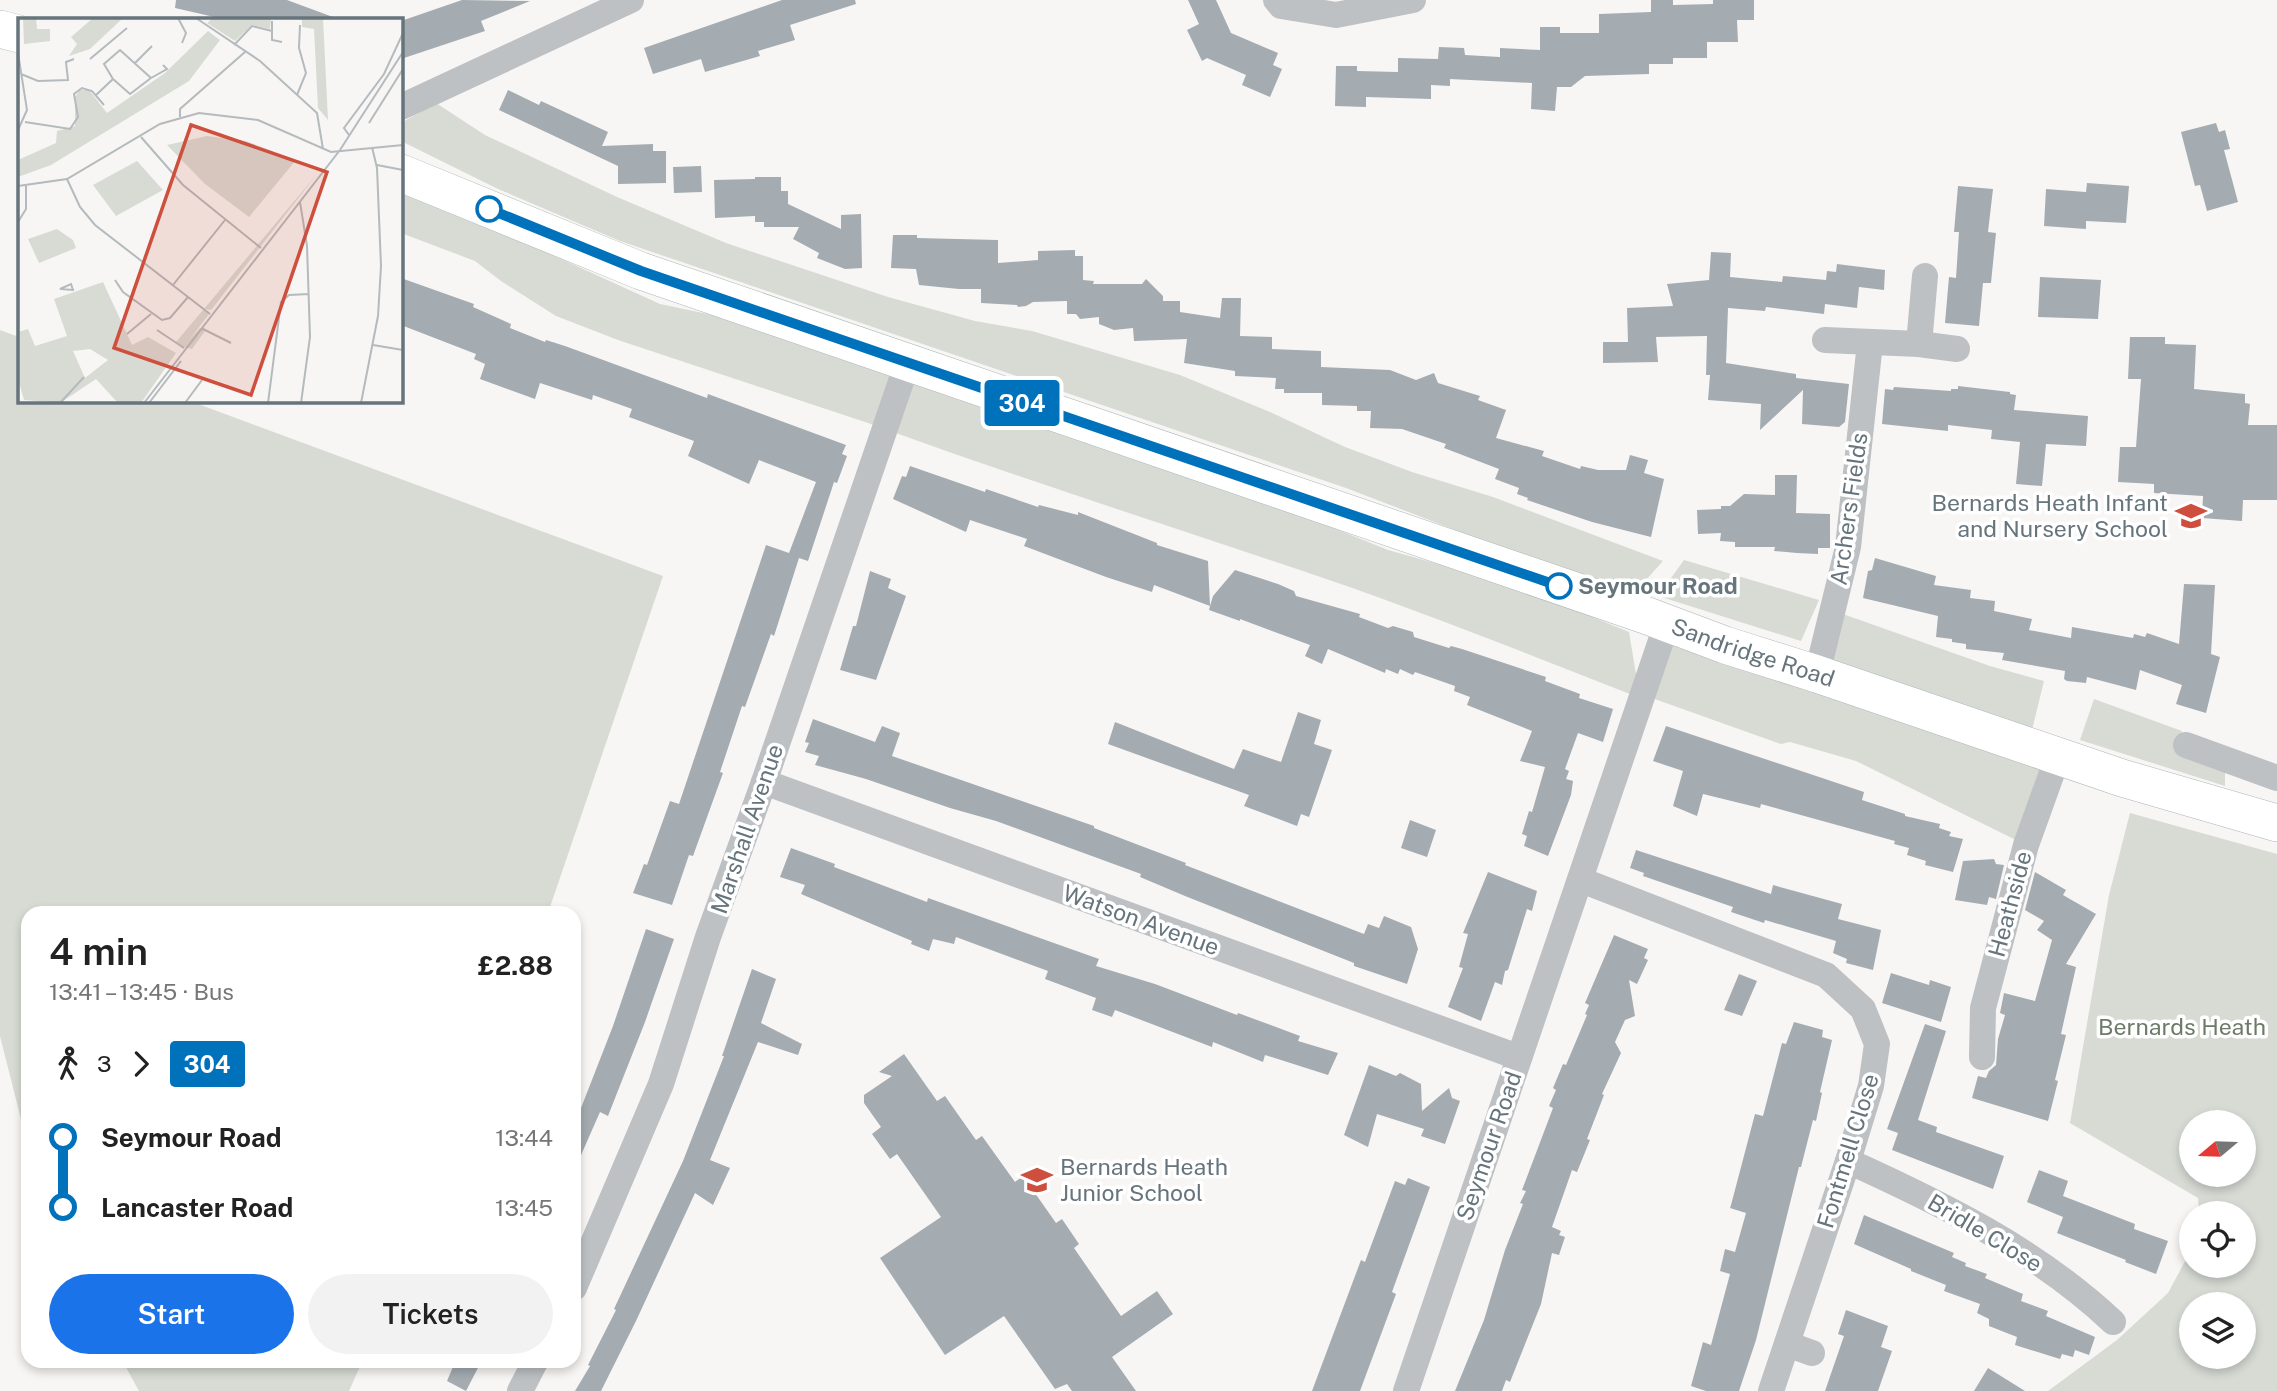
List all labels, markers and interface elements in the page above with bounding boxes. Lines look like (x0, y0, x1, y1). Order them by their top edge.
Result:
inset map (18, 18, 402, 402)
unlabelled marker (476, 196, 502, 222)
line badge: 304 (982, 380, 1062, 426)
text: 304 (998, 389, 1046, 417)
street label: Archers Fields (1824, 431, 1873, 587)
place label: Bernards Heath Infant and Nursery School (1931, 489, 2168, 542)
school or university icon: Bernards Heath Infant and Nursery School (2174, 499, 2208, 533)
place label: Seymour Road (1578, 572, 1738, 599)
marker: Seymour Road (1546, 573, 1572, 599)
street label: Sandridge Road (1668, 612, 1838, 692)
street label: Marshall Avenue (705, 740, 788, 917)
street label: Heathside (1982, 848, 2037, 960)
street label: Watson Avenue (1059, 879, 1223, 960)
text: 4 min (49, 929, 148, 974)
text: £2.88 (478, 950, 553, 981)
text: 13:41 – 13:45 · Bus (49, 978, 234, 1005)
park label: Bernards Heath (2098, 1013, 2266, 1040)
icon: walk (49, 1045, 87, 1083)
icon: forward (122, 1045, 160, 1083)
text: 3 (97, 1050, 112, 1077)
text: 304 (184, 1050, 231, 1078)
street label: Seymour Road (1450, 1068, 1527, 1224)
street label: Fontmell Close (1811, 1070, 1884, 1231)
north arrow (2179, 1110, 2256, 1186)
map controls (2179, 1110, 2256, 1369)
text: Seymour Road (101, 1122, 281, 1153)
text: 13:44 (495, 1124, 553, 1151)
place label: Bernards Heath Junior School (1060, 1153, 1228, 1206)
school or university icon: Bernards Heath Junior School (1020, 1163, 1054, 1197)
street label: Bridle Close (1923, 1188, 2047, 1277)
text: Lancaster Road (101, 1192, 293, 1223)
text: 13:45 (495, 1194, 553, 1221)
button: locate (2179, 1201, 2256, 1278)
button: Start (49, 1274, 294, 1354)
button: Tickets (308, 1274, 553, 1354)
button: layers (2179, 1292, 2256, 1369)

